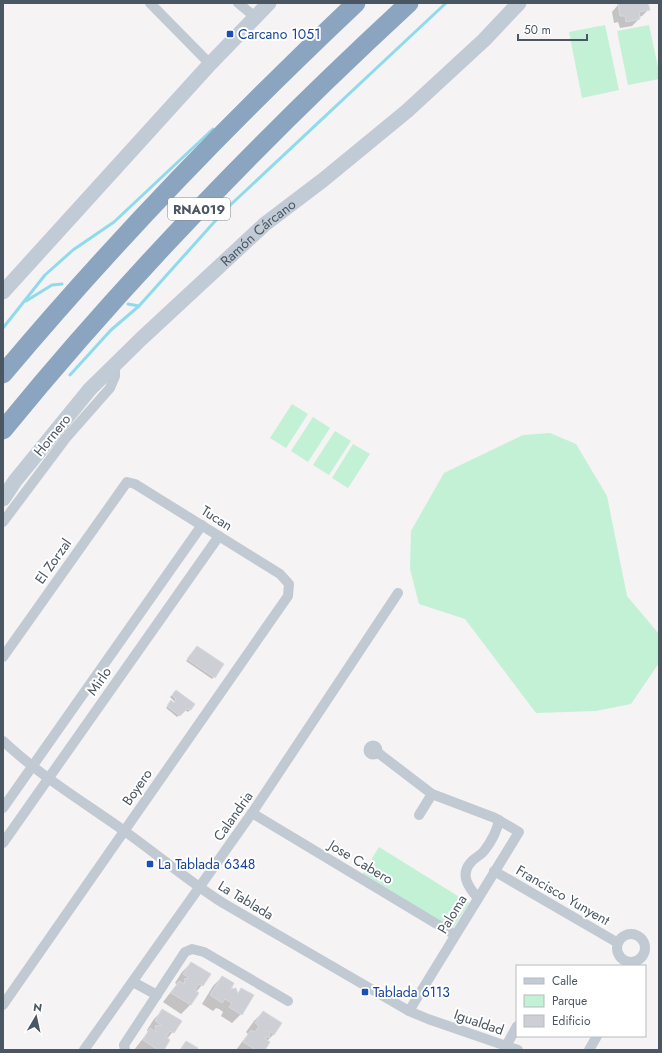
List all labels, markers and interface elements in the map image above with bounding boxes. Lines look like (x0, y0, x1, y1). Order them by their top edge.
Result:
scale bar (518, 16, 587, 42)
text: 50 m (524, 21, 551, 39)
place label: Carcano 1051 (238, 24, 320, 44)
marker: Carcano 1051 (225, 29, 235, 39)
street label: Ramón Cárcano (216, 194, 300, 271)
road number: RNA019 (168, 198, 230, 220)
street label: Hornero (29, 409, 75, 460)
street label: Tucan (197, 501, 237, 535)
street label: El Zorzal (30, 534, 76, 588)
street label: Mirlo (82, 662, 116, 699)
street label: Boyero (117, 764, 157, 809)
street label: Calandria (209, 787, 257, 845)
street label: Jose Cabero (323, 834, 397, 889)
place label: La Tablada 6348 (158, 854, 255, 874)
marker: La Tablada 6348 (145, 859, 155, 869)
street label: Francisco Yunyent (512, 860, 614, 930)
street label: La Tablada (214, 876, 278, 924)
street label: Paloma (432, 891, 472, 937)
legend (516, 965, 646, 1037)
text: Calle (552, 972, 578, 990)
place label: Tablada 6113 (373, 982, 450, 1002)
marker: Tablada 6113 (360, 987, 370, 997)
text: Parque (552, 992, 587, 1010)
north arrow (16, 997, 56, 1037)
text: N (32, 999, 43, 1016)
street label: Igualdad (451, 1004, 507, 1040)
text: Edificio (552, 1012, 591, 1030)

